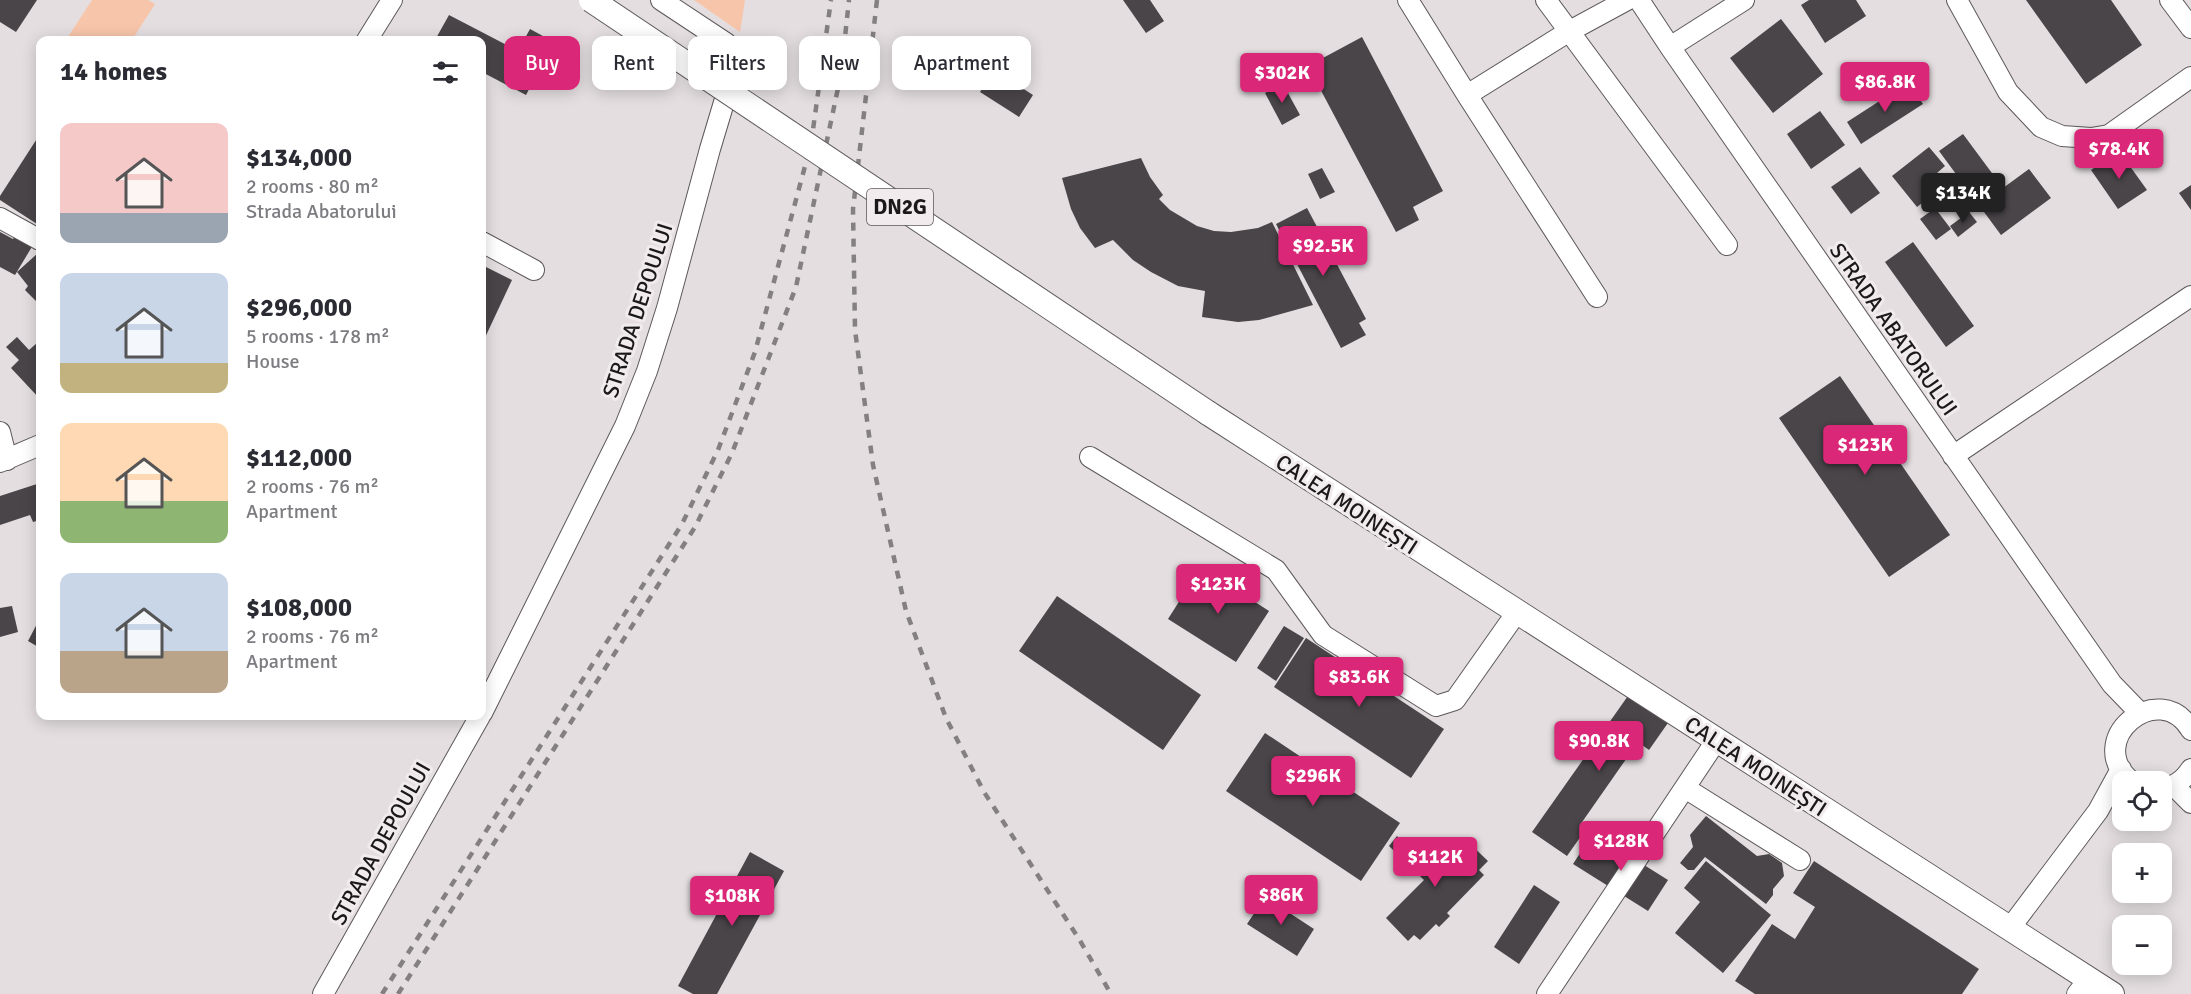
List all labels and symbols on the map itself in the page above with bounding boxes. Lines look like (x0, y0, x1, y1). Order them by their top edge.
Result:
pin: $302K (1240, 53, 1324, 104)
pin: $86.8K (1836, 62, 1934, 113)
pin: $78.4K (2070, 129, 2168, 180)
pin: $134K (1921, 173, 2005, 224)
road number: DN2G (867, 189, 933, 225)
street label: STRADA DEPOULUI (597, 220, 678, 401)
pin: $92.5K (1274, 226, 1372, 277)
street label: STRADA ABATORULUI (1824, 238, 1963, 421)
pin: $123K (1823, 425, 1907, 476)
street label: CALEA MOINEȘTI (1271, 449, 1423, 560)
pin: $123K (1176, 564, 1260, 615)
pin: $83.6K (1310, 657, 1408, 708)
street label: CALEA MOINEȘTI (1680, 711, 1832, 822)
pin: $90.8K (1550, 721, 1648, 772)
pin: $296K (1271, 756, 1355, 807)
street label: STRADA DEPOULUI (325, 757, 436, 929)
pin: $128K (1579, 821, 1663, 872)
pin: $112K (1393, 837, 1477, 888)
pin: $86K (1245, 875, 1317, 926)
pin: $108K (690, 876, 774, 927)

